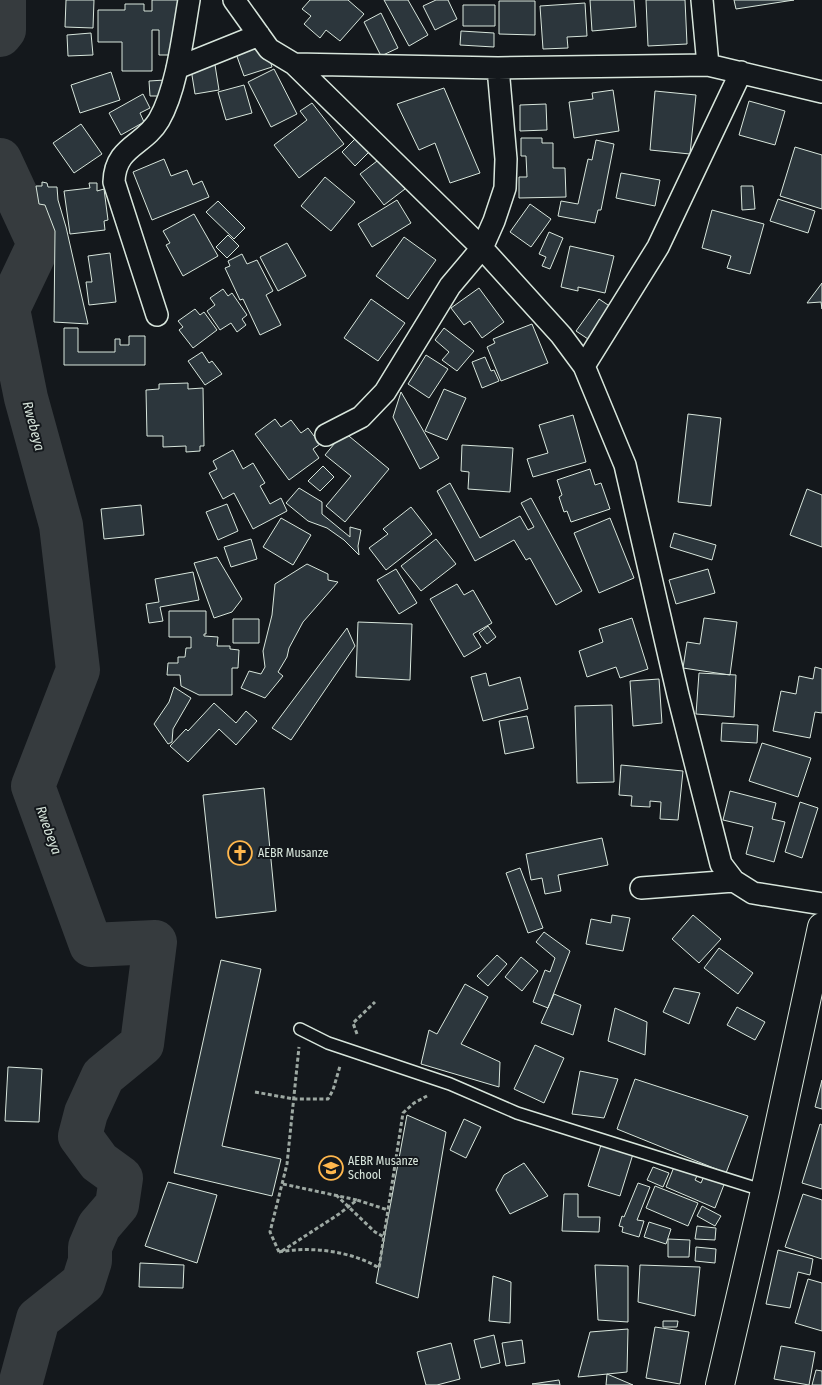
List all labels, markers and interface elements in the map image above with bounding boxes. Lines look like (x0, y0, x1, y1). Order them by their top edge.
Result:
water label: Rwebeya (19, 399, 48, 453)
water label: Rwebeya (32, 803, 65, 857)
church icon: AEBR Musanze (227, 840, 253, 866)
place label: AEBR Musanze (258, 846, 329, 860)
place label: AEBR Musanze School (348, 1154, 419, 1182)
school or university icon: AEBR Musanze School (318, 1155, 344, 1181)

